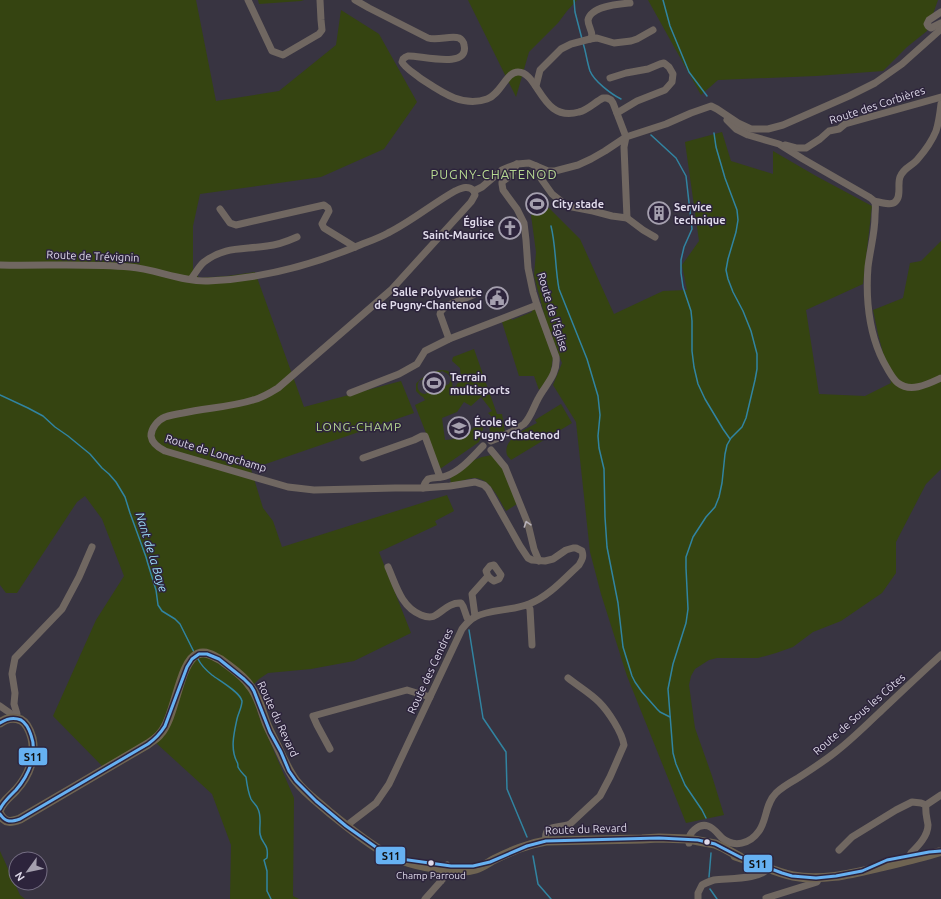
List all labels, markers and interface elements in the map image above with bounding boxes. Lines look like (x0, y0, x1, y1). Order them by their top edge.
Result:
street label: Route des Corbières (828, 84, 927, 126)
district label: PUGNY-CHATENOD (430, 167, 558, 181)
sports icon: City stade (524, 191, 550, 217)
place label: City stade (552, 198, 604, 210)
building icon: Service technique (646, 200, 672, 226)
place label: Service technique (674, 201, 726, 226)
place label: Église Saint-Maurice (423, 215, 494, 241)
church icon: Église Saint-Maurice (497, 215, 523, 241)
street label: Route de Trévignin (46, 248, 140, 264)
street label: Route de l'Église (535, 271, 572, 353)
public building icon: Salle Polyvalente de Pugny-Chantenod (484, 285, 510, 311)
place label: Salle Polyvalente de Pugny-Chantenod (374, 286, 482, 311)
sports icon: Terrain multisports (421, 370, 447, 396)
place label: Terrain multisports (450, 371, 510, 396)
school or university icon: École de Pugny-Chatenod (446, 415, 472, 441)
place label: École de Pugny-Chatenod (474, 415, 560, 441)
district label: LONG-CHAMP (316, 420, 402, 433)
street label: Route de Longchamp (164, 432, 268, 474)
water label: Nant de la Baye (134, 511, 170, 593)
one-way arrow (524, 520, 532, 527)
street label: Route des Cendres (405, 626, 455, 716)
street label: Route de Sous les Côtes (811, 671, 908, 757)
street label: Route du Revard (255, 679, 301, 759)
line badge: S11 (18, 747, 48, 766)
text: S11 (24, 751, 42, 763)
street label: Route du Revard (545, 822, 627, 836)
unlabelled marker (702, 837, 712, 847)
line badge: S11 (375, 846, 406, 865)
text: S11 (382, 850, 400, 862)
north arrow (8, 851, 48, 891)
line badge: S11 (743, 854, 773, 873)
marker: Champ Parroud (426, 858, 436, 868)
text: S11 (749, 858, 767, 870)
text: N (12, 870, 27, 883)
place label: Champ Parroud (396, 870, 466, 881)

